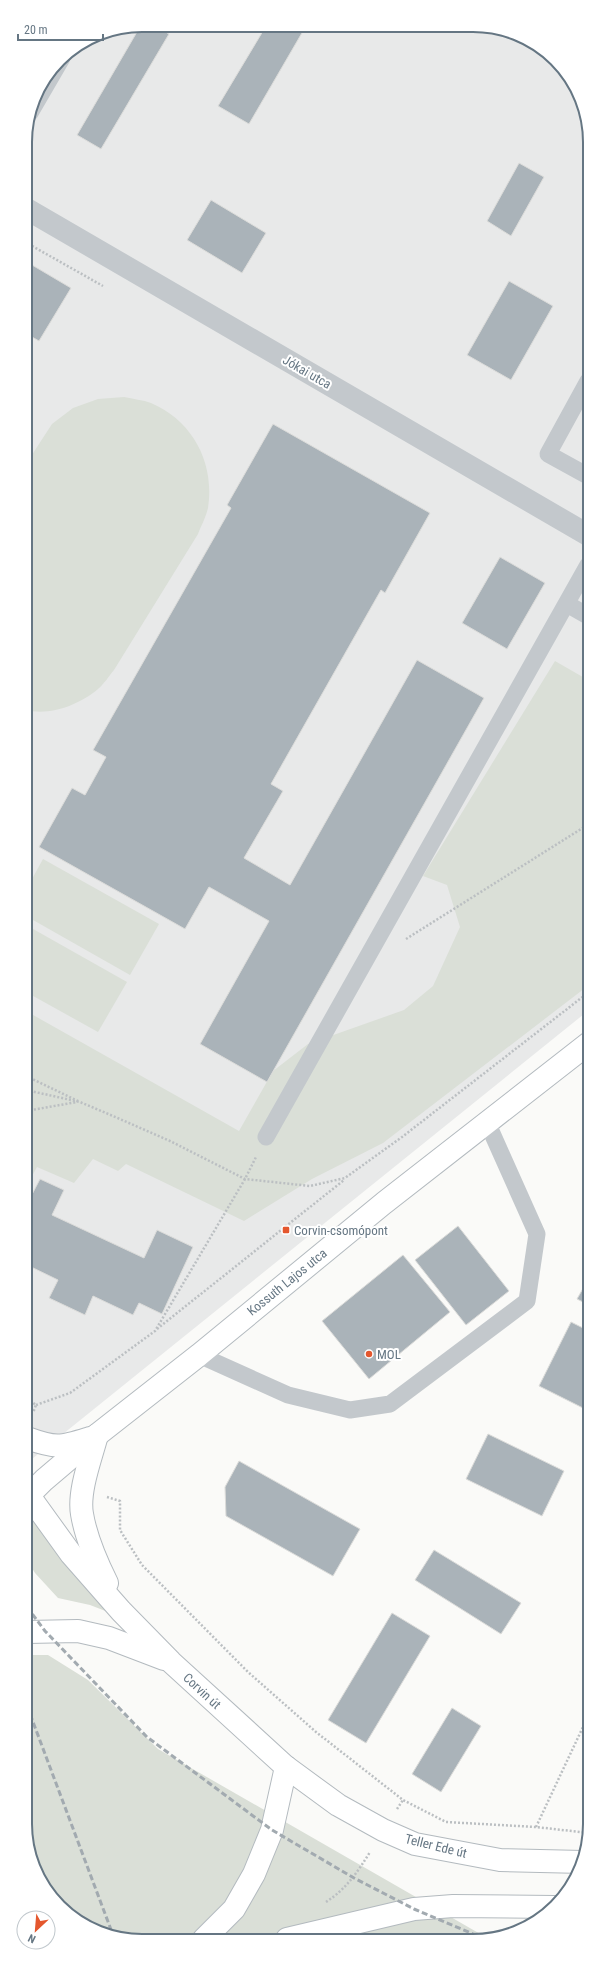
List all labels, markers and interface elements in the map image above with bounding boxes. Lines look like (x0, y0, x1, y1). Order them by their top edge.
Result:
scale bar (18, 16, 103, 42)
text: 20 m (24, 23, 48, 37)
street label: Jókai utca (280, 352, 334, 392)
place label: Corvin-csomópont (294, 1223, 388, 1238)
marker: Corvin-csomópont (281, 1225, 291, 1235)
street label: Kossuth Lajos utca (244, 1245, 330, 1319)
place label: MOL (377, 1347, 401, 1362)
marker: MOL (364, 1349, 374, 1359)
street label: Corvin út (180, 1670, 224, 1712)
street label: Teller Ede út (403, 1831, 469, 1861)
north arrow (16, 1910, 56, 1950)
text: N (26, 1931, 38, 1946)

